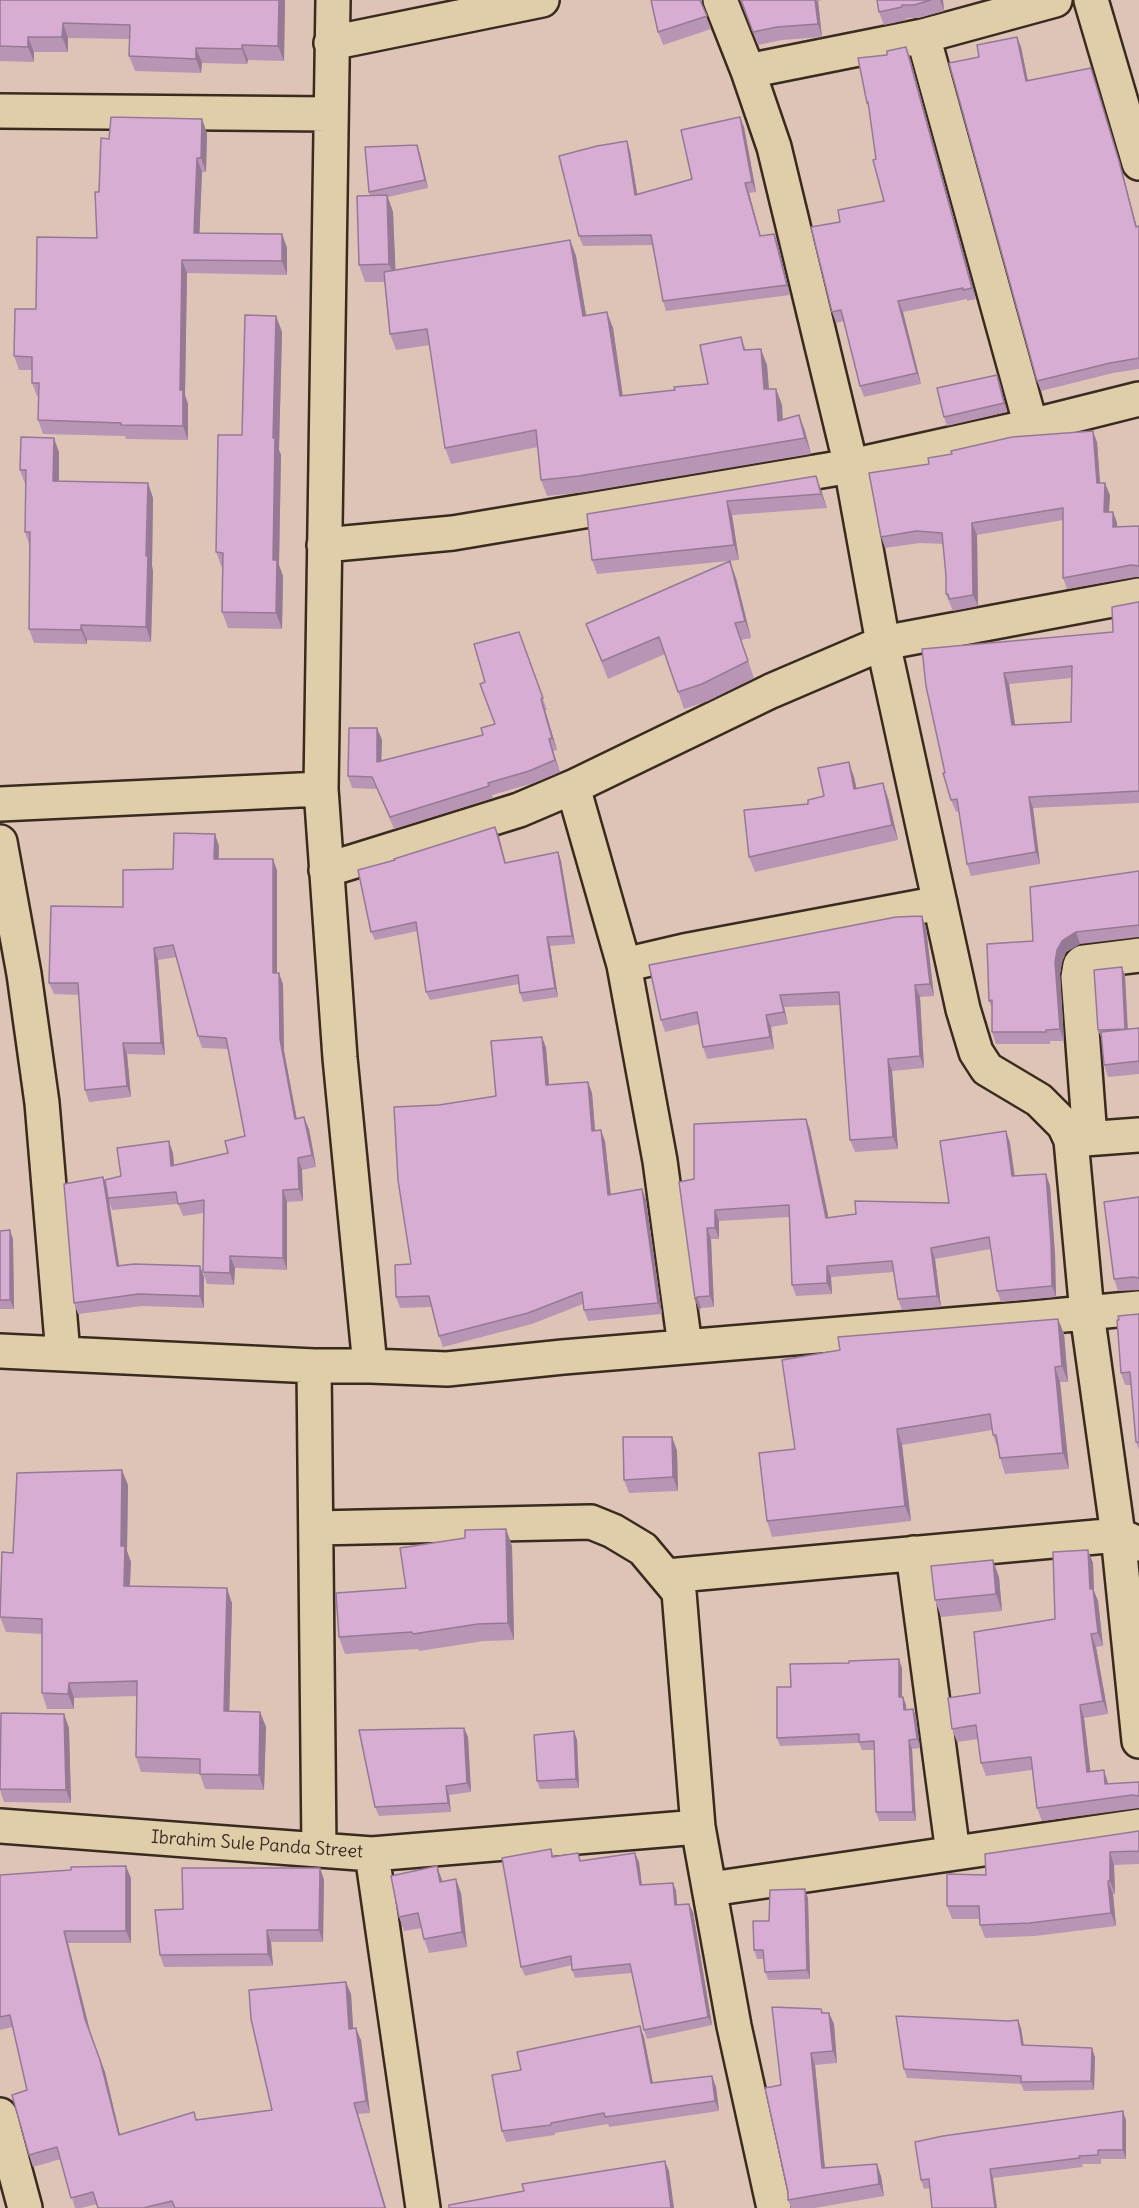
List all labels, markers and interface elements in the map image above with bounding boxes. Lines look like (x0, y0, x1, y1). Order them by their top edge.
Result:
street label: Ibrahim Sule Panda Street (150, 1827, 364, 1863)

